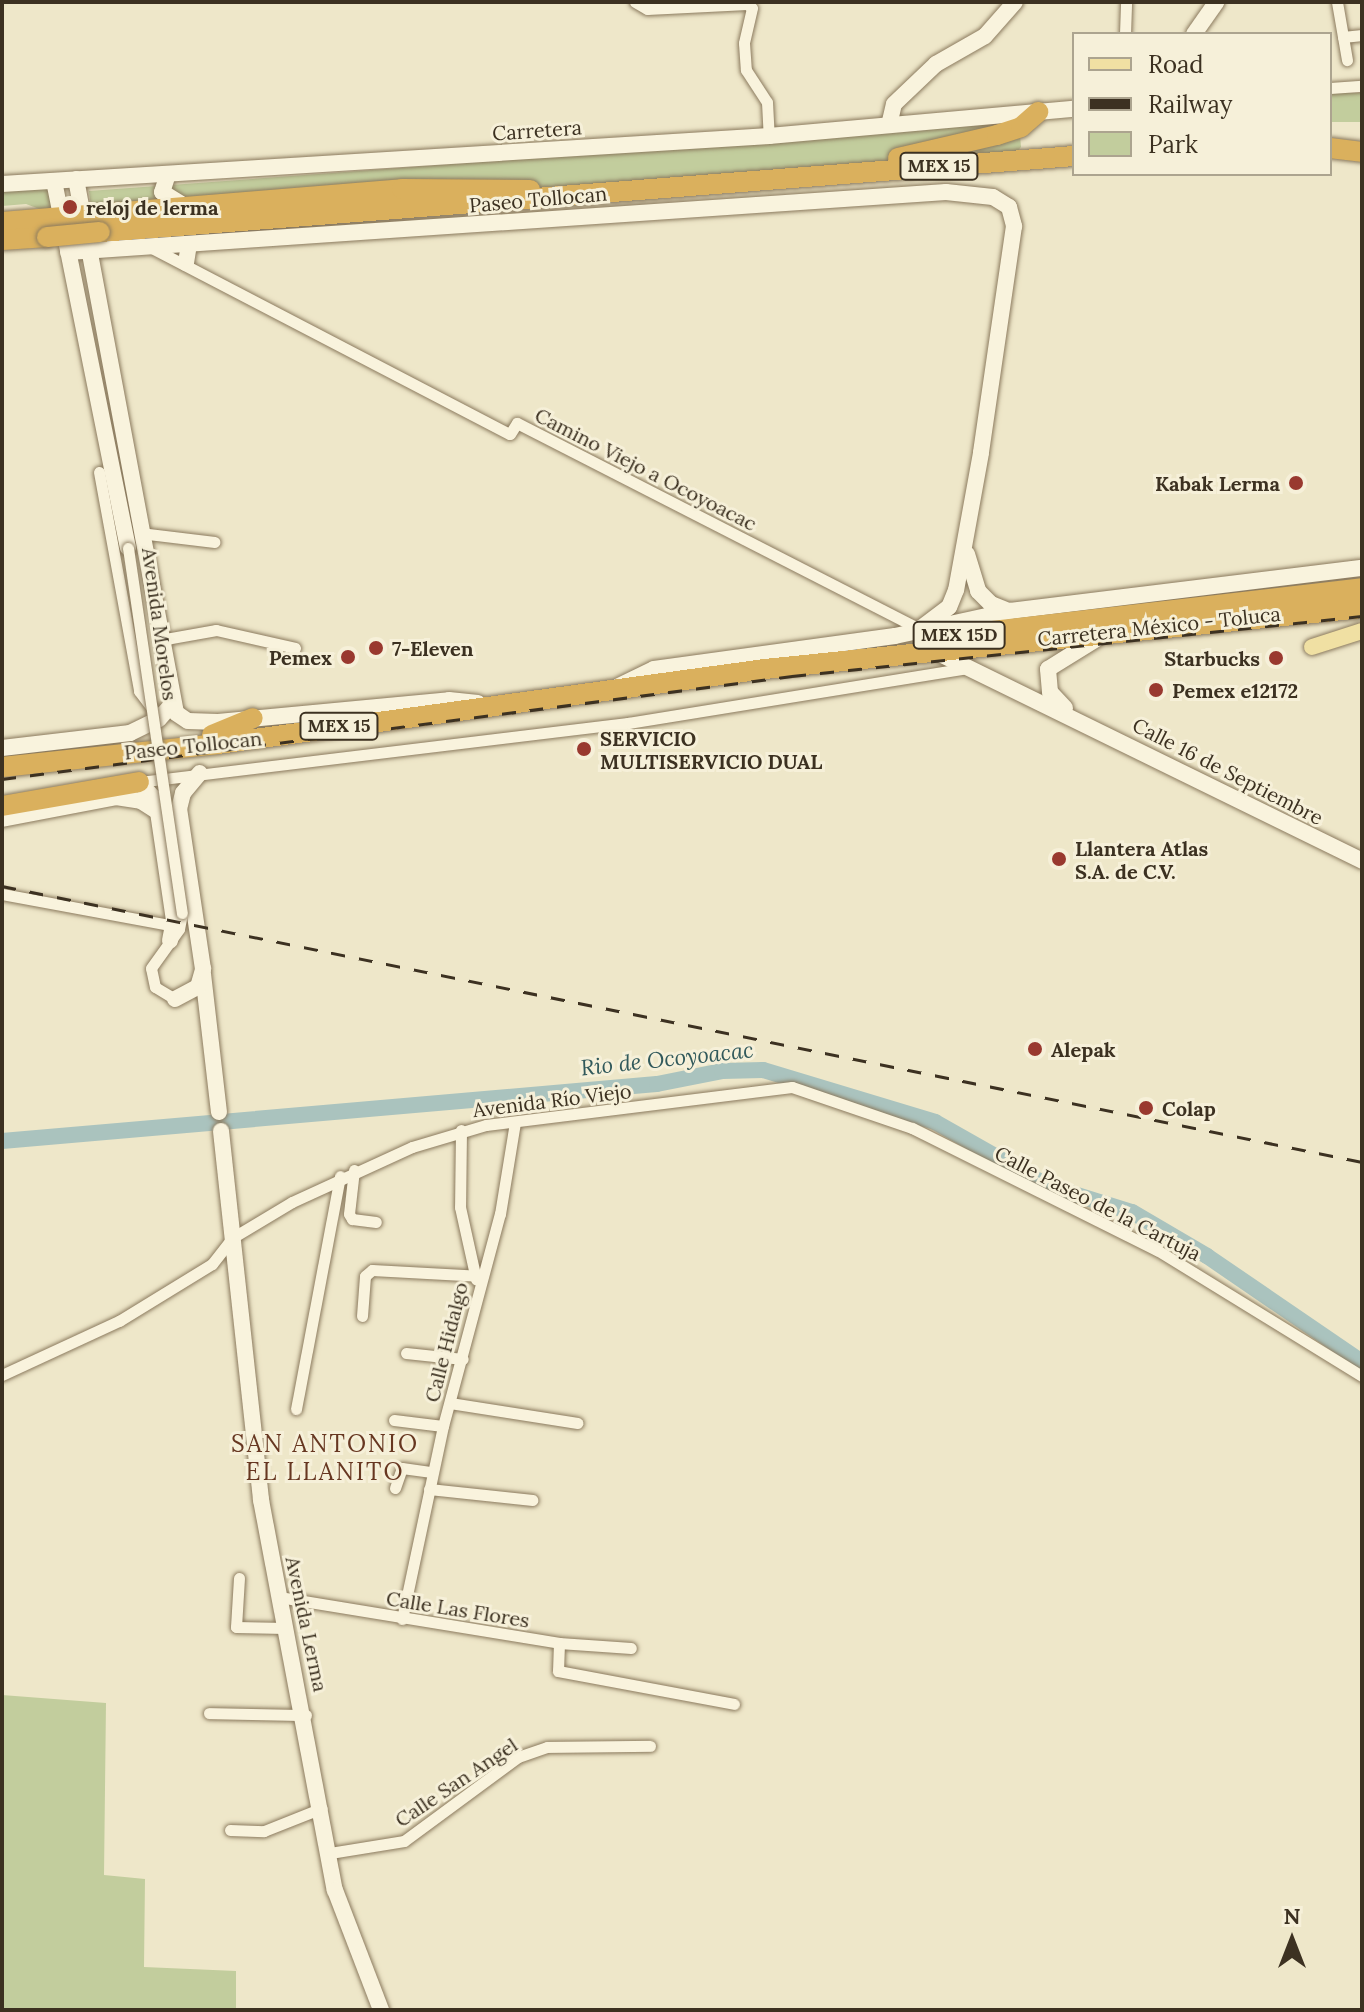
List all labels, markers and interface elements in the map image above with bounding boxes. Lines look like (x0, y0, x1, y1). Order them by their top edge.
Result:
legend (1072, 32, 1332, 176)
text: Road (1148, 49, 1204, 80)
text: Railway (1148, 89, 1232, 120)
street label: Carretera (491, 115, 583, 145)
text: Park (1148, 129, 1198, 160)
road number: MEX 15 (899, 152, 979, 180)
street label: Paseo Tollocan (468, 181, 608, 217)
place label: reloj de lerma (86, 195, 218, 219)
marker: reloj de lerma (61, 198, 79, 216)
street label: Camino Viejo a Ocoyoacac (531, 403, 761, 535)
place label: Kabak Lerma (1155, 471, 1280, 495)
marker: Kabak Lerma (1287, 474, 1305, 492)
street label: Avenida Morelos (137, 546, 183, 702)
street label: Carretera México - Toluca (1036, 601, 1282, 651)
road number: MEX 15D (911, 621, 1007, 649)
place label: 7-Eleven (392, 636, 473, 660)
marker: 7-Eleven (367, 639, 385, 657)
place label: Pemex (269, 645, 332, 669)
place label: Starbucks (1164, 646, 1260, 670)
marker: Pemex (339, 648, 357, 666)
marker: Starbucks (1267, 649, 1285, 667)
place label: Pemex e12172 (1172, 678, 1298, 702)
marker: Pemex e12172 (1147, 681, 1165, 699)
road number: MEX 15 (299, 712, 379, 740)
street label: Calle 16 de Septiembre (1129, 712, 1327, 830)
street label: Paseo Tollocan (123, 726, 263, 764)
place label: SERVICIO MULTISERVICIO DUAL (600, 726, 822, 773)
marker: SERVICIO MULTISERVICIO DUAL (575, 740, 593, 758)
place label: Llantera Atlas S.A. de C.V. (1075, 836, 1208, 883)
marker: Llantera Atlas S.A. de C.V. (1050, 850, 1068, 868)
water label: Rio de Ocoyoacac (579, 1037, 755, 1081)
place label: Alepak (1051, 1037, 1116, 1061)
marker: Alepak (1026, 1040, 1044, 1058)
street label: Avenida Río Viejo (471, 1078, 633, 1122)
place label: Colap (1162, 1096, 1216, 1120)
marker: Colap (1137, 1099, 1155, 1117)
street label: Calle Paseo de la Cartuja (991, 1141, 1205, 1265)
street label: Calle Hidalgo (420, 1280, 472, 1404)
district label: SAN ANTONIO EL LLANITO (231, 1430, 419, 1486)
street label: Avenida Lerma (281, 1554, 333, 1694)
street label: Calle Las Flores (385, 1586, 531, 1632)
street label: Calle San Angel (390, 1732, 522, 1832)
north arrow (1252, 1900, 1332, 1980)
text: N (1283, 1902, 1301, 1930)

